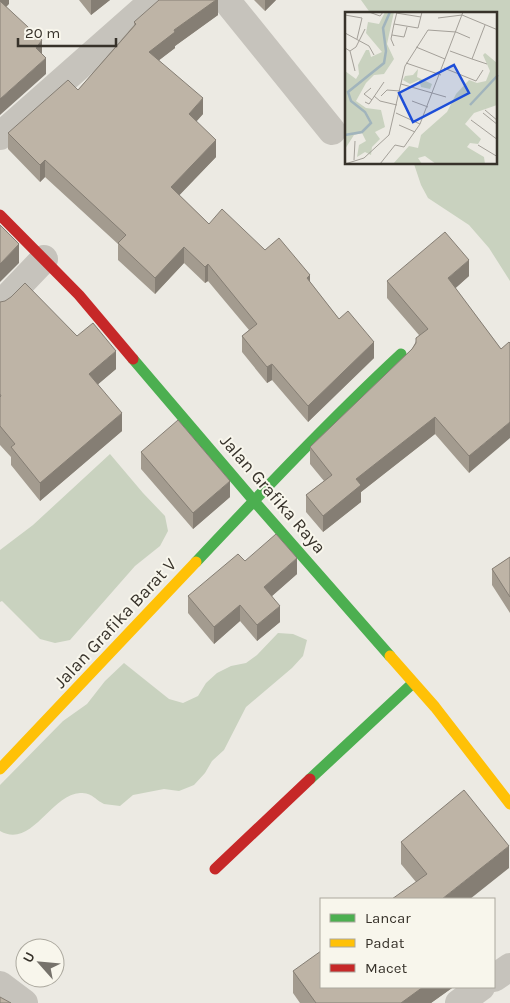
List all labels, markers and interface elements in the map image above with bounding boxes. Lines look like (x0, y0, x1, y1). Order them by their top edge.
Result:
inset map (345, 12, 498, 165)
scale bar (18, 15, 115, 47)
text: 20 m (25, 24, 60, 42)
street label: Jalan Grafika Raya (215, 430, 331, 558)
street label: Jalan Grafika Barat V (49, 553, 181, 693)
legend (320, 898, 495, 988)
text: Lancar (365, 909, 411, 927)
text: Padat (365, 934, 405, 952)
north arrow (15, 938, 65, 988)
text: U (19, 949, 39, 965)
text: Macet (365, 959, 407, 977)

